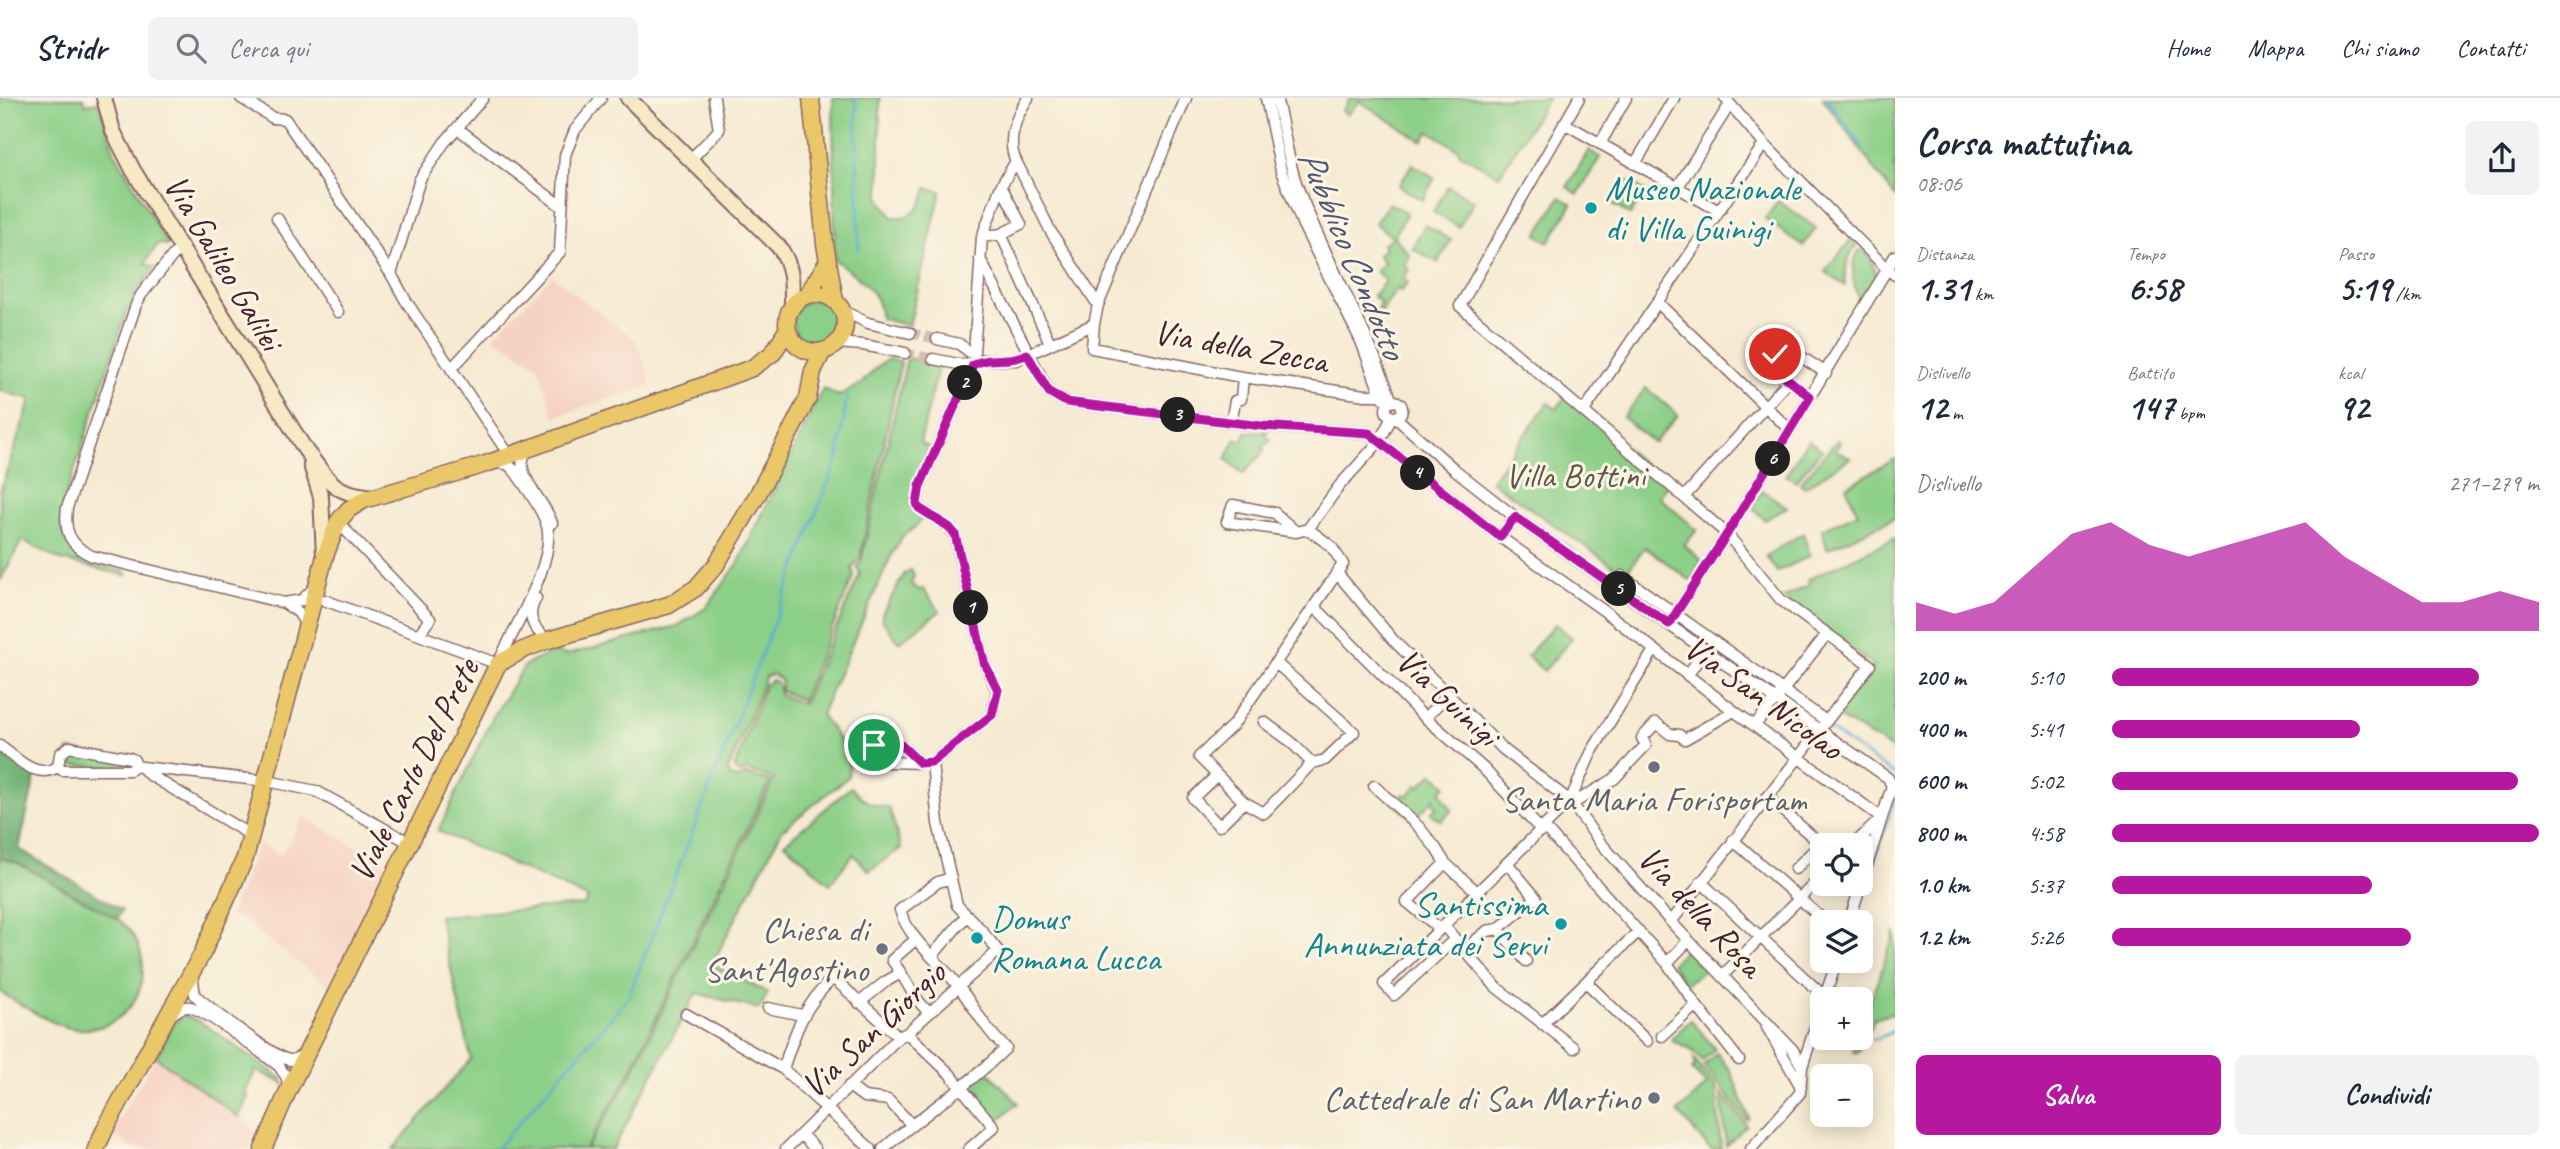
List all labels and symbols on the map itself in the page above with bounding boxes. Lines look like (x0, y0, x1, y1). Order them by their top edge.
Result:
water label: Pubblico Condotto (1287, 142, 1420, 369)
street label: Via Galileo Galilei (154, 166, 296, 362)
place label: Museo Nazionale di Villa Guinigi (1605, 166, 1803, 251)
marker: Museo Nazionale di Villa Guinigi (1583, 200, 1599, 216)
street label: Via della Zecca (1151, 309, 1334, 384)
pin (1745, 324, 1805, 384)
pin: 2 (948, 366, 982, 400)
pin: 3 (1160, 398, 1196, 432)
pin: 6 (1756, 442, 1790, 476)
park label: Villa Bottini (1505, 453, 1650, 498)
pin: 4 (1400, 456, 1436, 490)
pin: 5 (1602, 572, 1636, 606)
pin: 1 (954, 590, 988, 626)
street label: Via San Nicolao (1675, 625, 1853, 771)
street label: Via Guinigi (1387, 638, 1512, 759)
street label: Viale Carlo Del Prete (338, 649, 490, 889)
pin (844, 715, 904, 775)
marker: Santa Maria Forisportam (1646, 759, 1662, 775)
place label: Santa Maria Forisportam (1501, 777, 1808, 822)
street label: Via della Rosa (1628, 836, 1775, 989)
place label: Santissima Annunziata dei Servi (1304, 882, 1551, 967)
place label: Domus Romana Lucca (991, 896, 1162, 981)
place label: Chiesa di Sant'Agostino (704, 907, 872, 992)
marker: Santissima Annunziata dei Servi (1553, 916, 1569, 932)
marker: Domus Romana Lucca (969, 930, 985, 946)
marker: Chiesa di Sant'Agostino (874, 941, 890, 957)
street label: Via San Giorgio (791, 950, 956, 1108)
place label: Cattedrale di San Martino (1323, 1076, 1642, 1121)
marker: Cattedrale di San Martino (1646, 1090, 1662, 1106)

